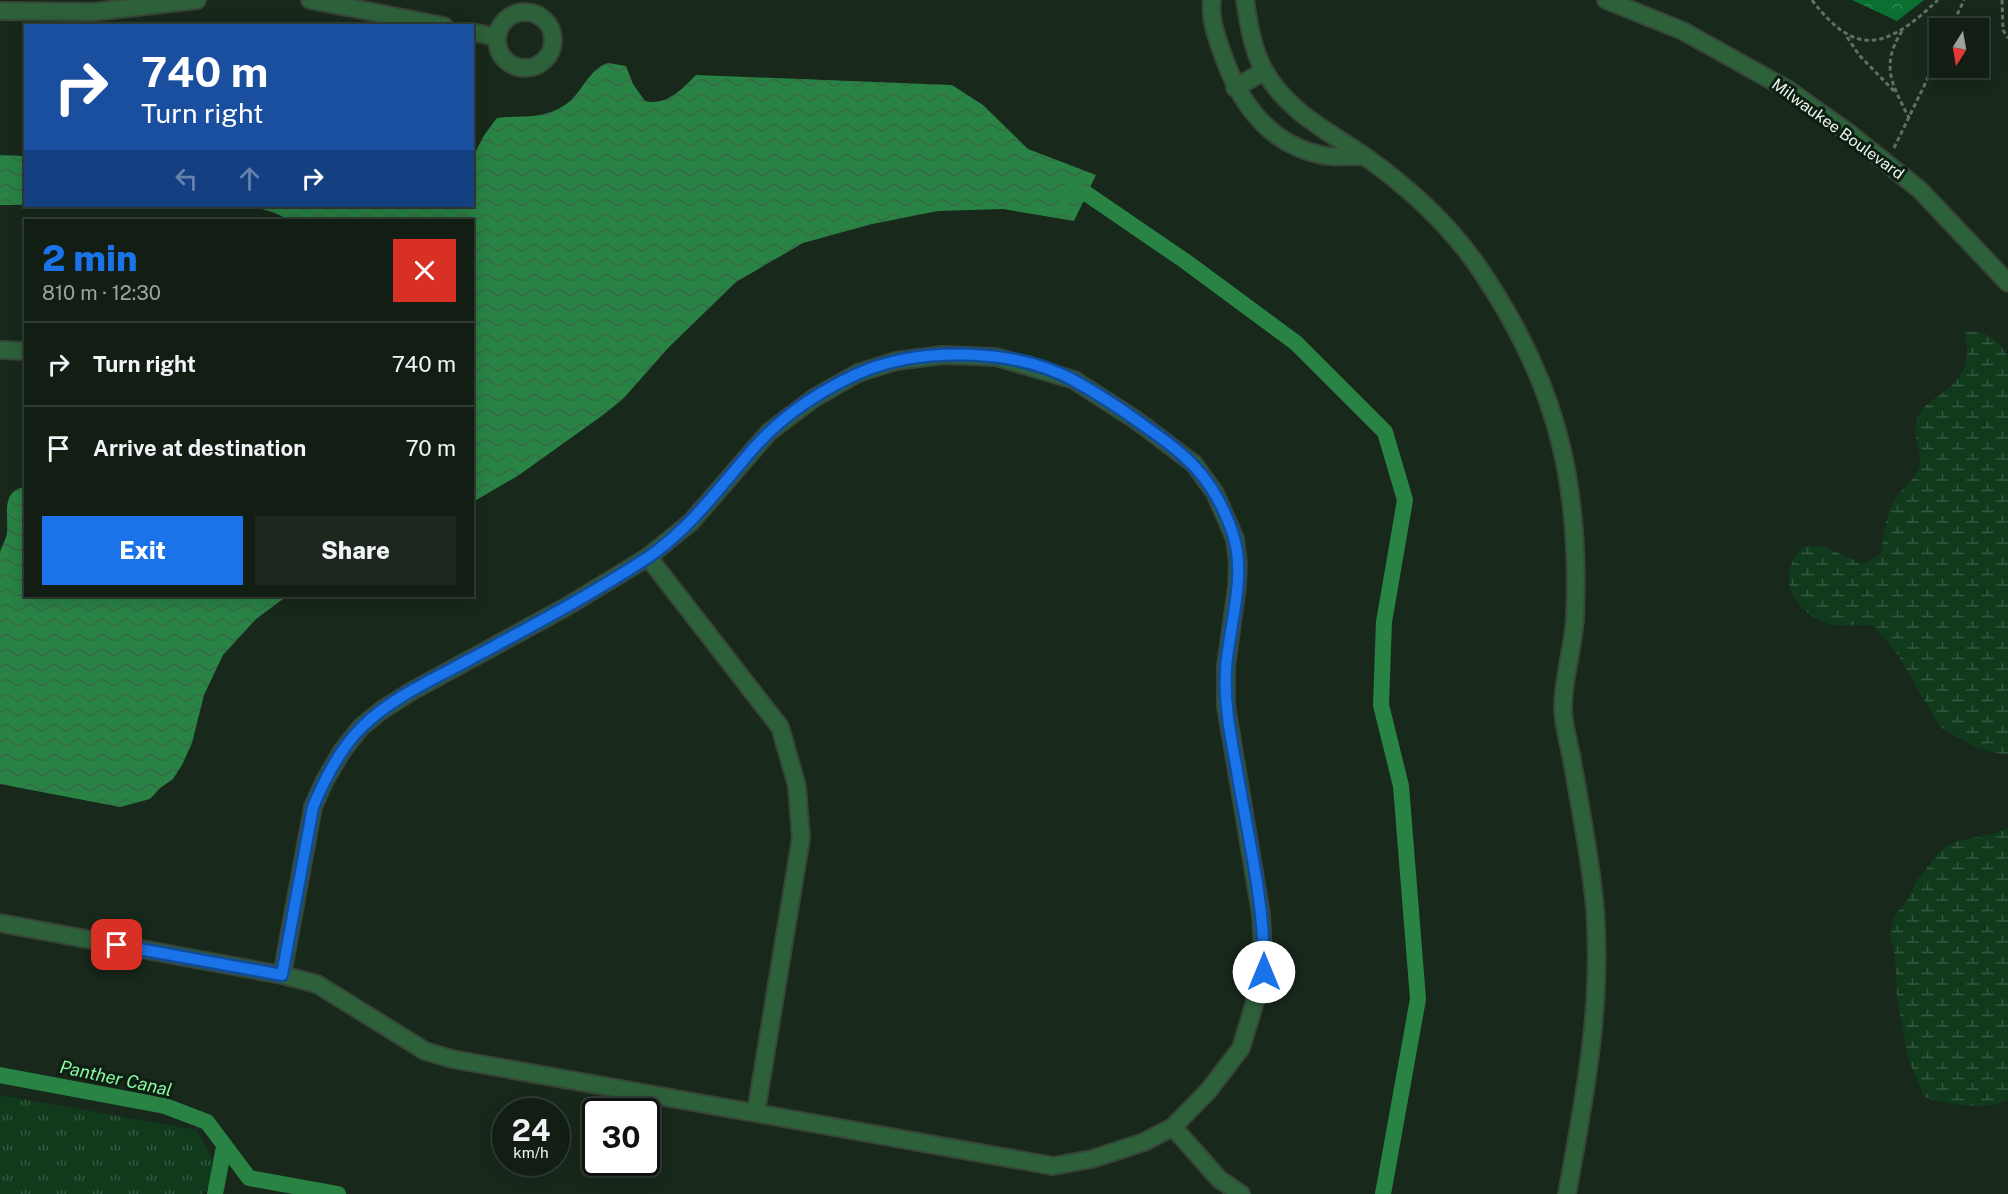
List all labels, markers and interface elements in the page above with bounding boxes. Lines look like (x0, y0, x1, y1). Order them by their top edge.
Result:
north arrow (1929, 18, 1989, 78)
map controls (1929, 18, 1989, 78)
text: 740 m (141, 47, 268, 96)
icon: right (42, 48, 120, 126)
street label: Milwaukee Boulevard (1768, 75, 1908, 183)
text: Turn right (141, 97, 264, 129)
icon: left (170, 162, 203, 195)
icon: ahead (233, 162, 266, 195)
icon: right (296, 162, 329, 195)
text: 2 min (42, 237, 138, 279)
button: close (393, 239, 456, 302)
text: 810 m · 12:30 (42, 281, 161, 305)
icon: right (42, 348, 75, 381)
text: Turn right (93, 351, 196, 377)
text: 740 m (392, 351, 456, 377)
icon: arrive (42, 432, 75, 465)
text: Arrive at destination (93, 435, 306, 461)
text: 70 m (405, 435, 456, 461)
button: Exit (42, 516, 243, 585)
button: Share (255, 516, 456, 585)
pin (91, 919, 142, 970)
icon: arrive (100, 928, 133, 961)
position arrow (1232, 940, 1296, 1004)
water label: Panther Canal (58, 1056, 174, 1100)
speed limit sign: 30 (582, 1098, 660, 1176)
text: 24 (512, 1112, 550, 1148)
text: km/h (513, 1144, 549, 1161)

